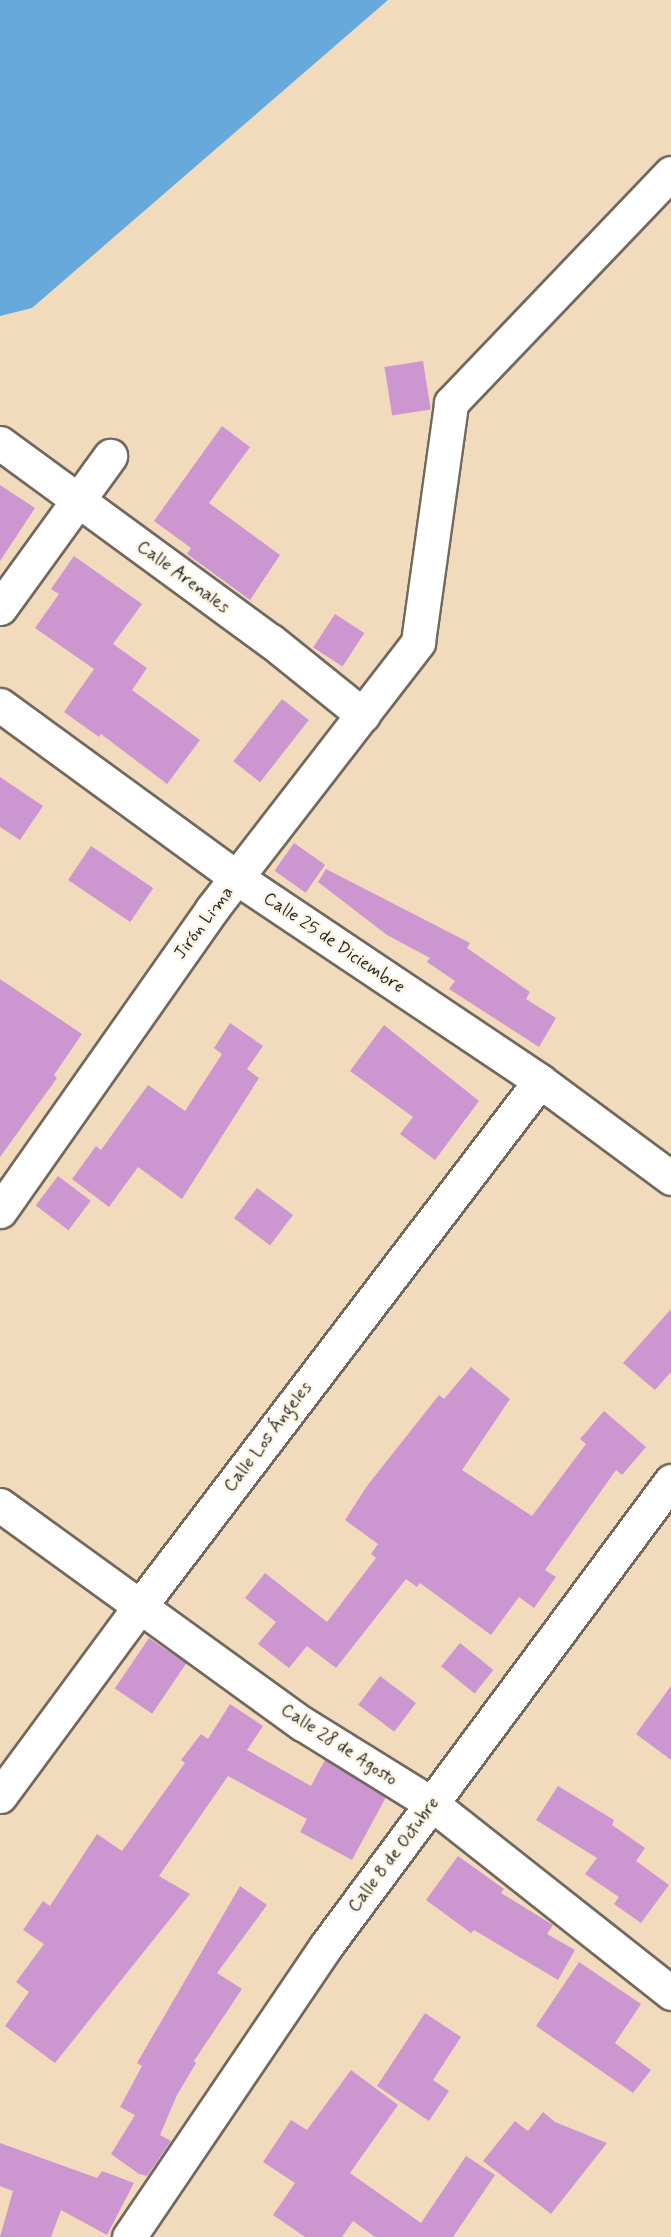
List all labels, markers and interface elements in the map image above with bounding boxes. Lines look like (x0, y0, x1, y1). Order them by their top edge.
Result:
street label: Calle Arenales (131, 535, 235, 619)
street label: Jirón Lima (170, 883, 238, 963)
street label: Calle 25 de Diciembre (258, 887, 410, 999)
street label: Calle Los Ángeles (219, 1377, 317, 1497)
street label: Calle 28 de Agosto (276, 1699, 402, 1791)
street label: Calle 8 de Octubre (344, 1793, 444, 1917)

